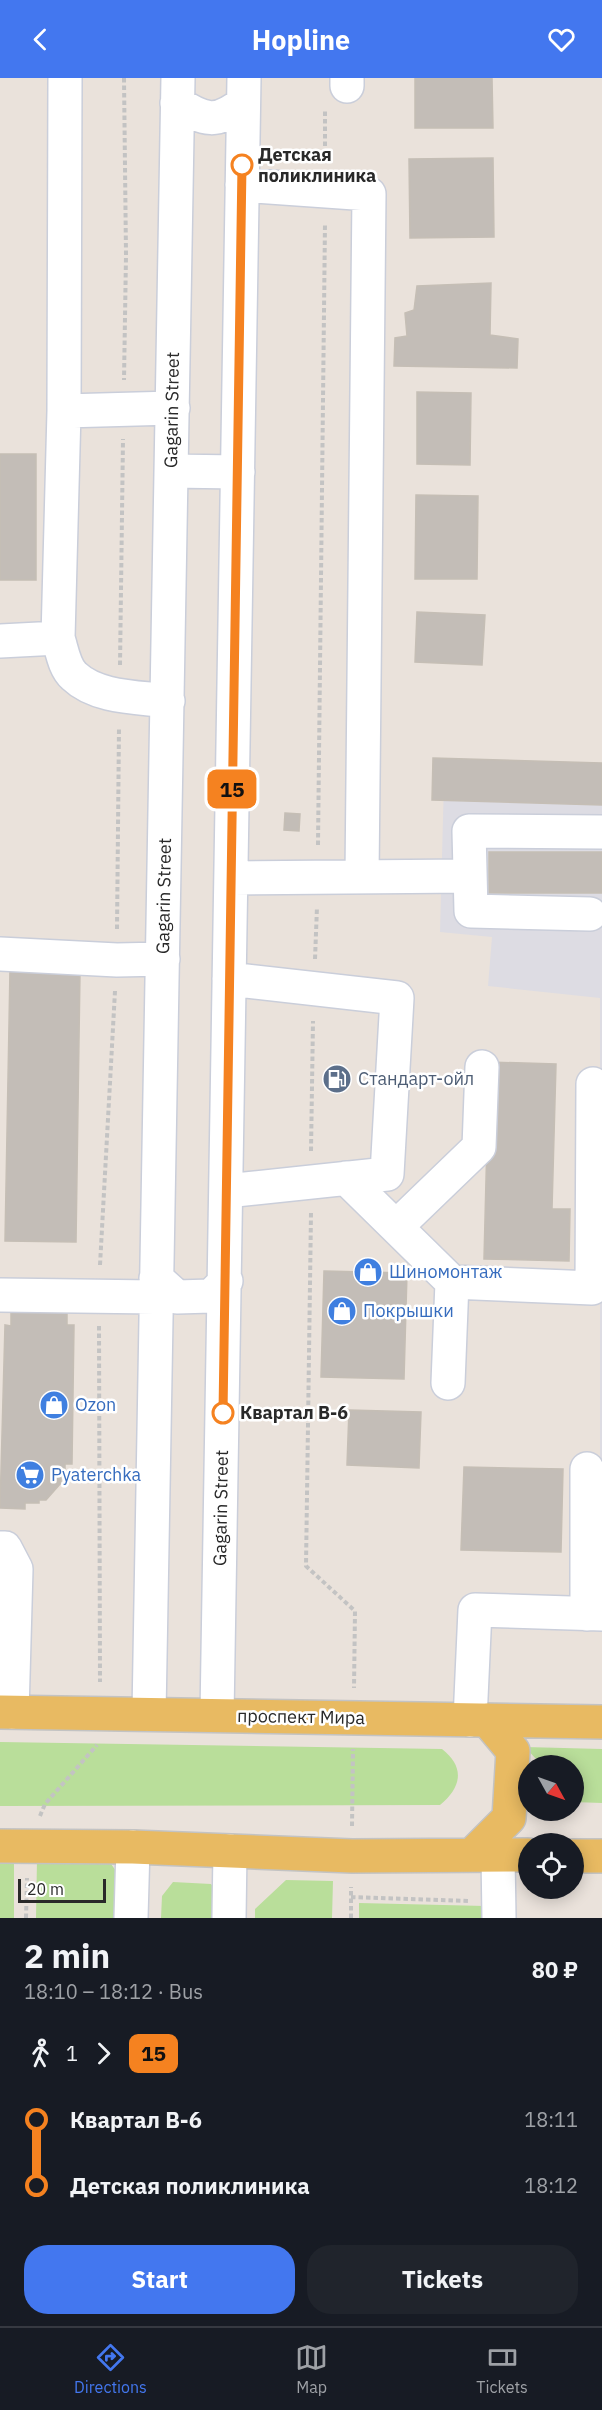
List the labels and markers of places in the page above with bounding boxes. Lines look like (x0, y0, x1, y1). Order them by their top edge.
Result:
place label: Детская поликлиника (258, 143, 376, 187)
marker: Детская поликлиника (231, 154, 253, 176)
fuel station icon: Стандарт-ойл (321, 1063, 353, 1095)
place label: Стандарт-ойл (358, 1067, 474, 1090)
shop icon: Шиномонтаж (352, 1256, 384, 1288)
place label: Шиномонтаж (389, 1260, 503, 1283)
shop icon: Покрышки (326, 1295, 358, 1327)
place label: Покрышки (363, 1299, 454, 1322)
shop icon: Ozon (38, 1389, 70, 1421)
place label: Ozon (75, 1393, 116, 1416)
place label: Квартал В-6 (240, 1401, 348, 1424)
marker: Квартал В-6 (212, 1402, 234, 1424)
supermarket icon: Pyaterchka (14, 1459, 46, 1491)
place label: Pyaterchka (51, 1463, 142, 1486)

